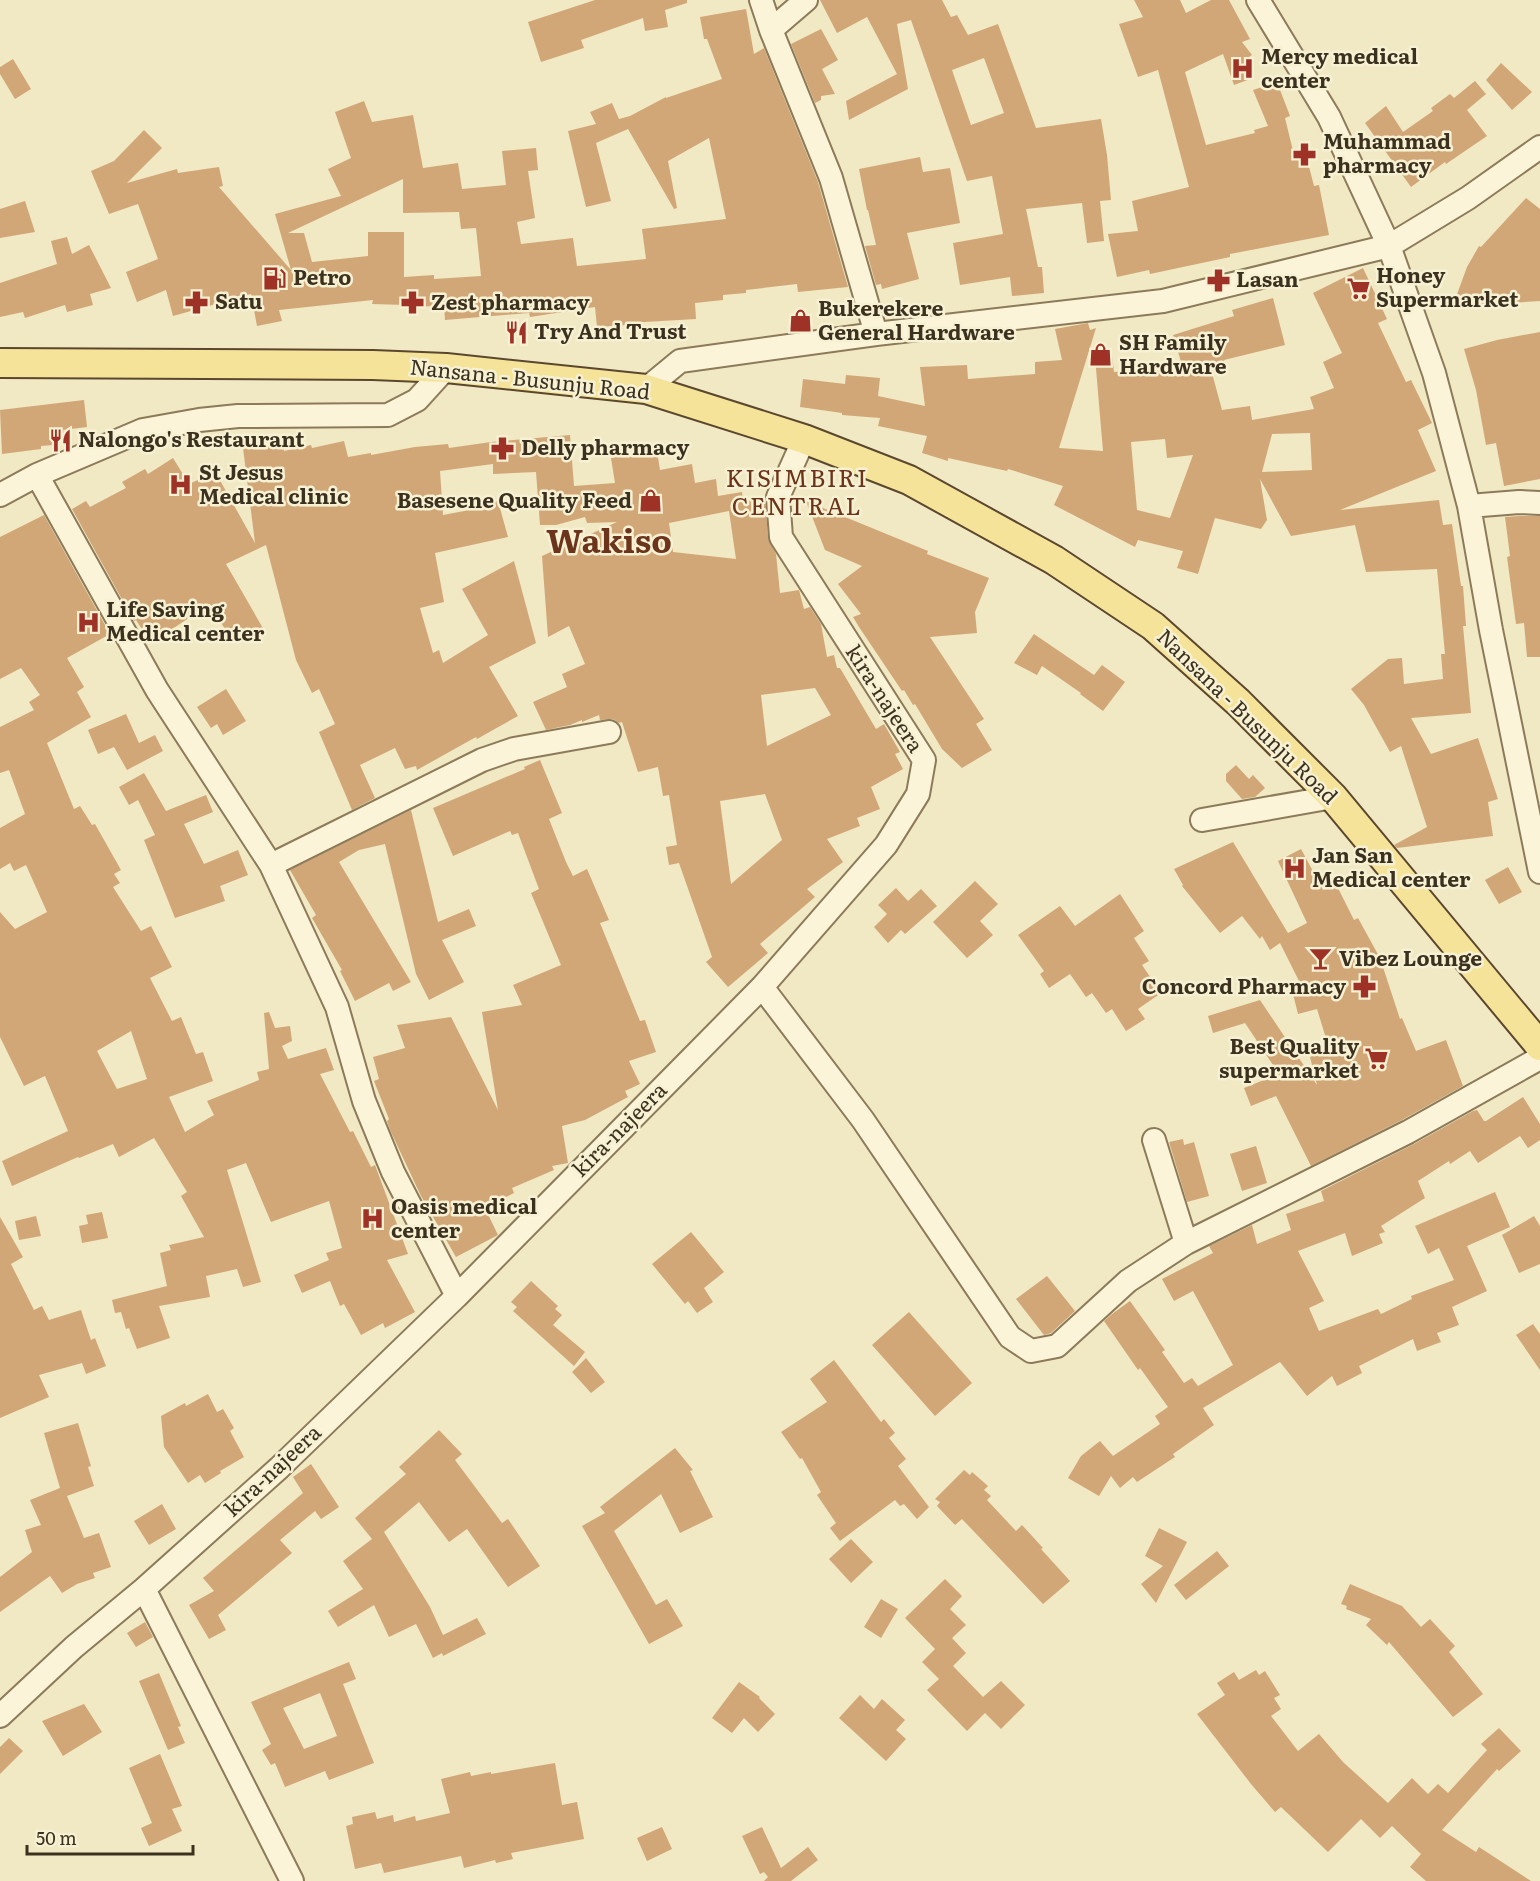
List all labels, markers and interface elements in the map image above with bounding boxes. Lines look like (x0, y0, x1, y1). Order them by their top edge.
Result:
place label: Mercy medical center (1261, 39, 1418, 94)
hospital icon: Mercy medical center (1230, 56, 1256, 82)
place label: Muhammad pharmacy (1323, 124, 1451, 179)
pharmacy icon: Muhammad pharmacy (1292, 141, 1318, 167)
place label: Honey Supermarket (1376, 258, 1519, 313)
place label: Petro (293, 260, 351, 291)
place label: Lasan (1236, 262, 1299, 293)
fuel station icon: Petro (262, 265, 288, 291)
pharmacy icon: Lasan (1205, 267, 1231, 293)
supermarket icon: Honey Supermarket (1345, 275, 1371, 301)
place label: Satu (215, 284, 262, 315)
place label: Zest pharmacy (431, 285, 590, 316)
pharmacy icon: Satu (184, 289, 210, 315)
pharmacy icon: Zest pharmacy (400, 290, 426, 316)
place label: Bukerekere General Hardware (818, 291, 1015, 346)
shop icon: Bukerekere General Hardware (787, 308, 813, 334)
place label: Try And Trust (534, 314, 687, 345)
restaurant icon: Try And Trust (503, 319, 529, 345)
place label: SH Family Hardware (1119, 325, 1227, 380)
shop icon: SH Family Hardware (1088, 342, 1114, 368)
street label: Nansana - Busunju Road (409, 349, 652, 406)
place label: Nalongo's Restaurant (78, 422, 305, 453)
restaurant icon: Nalongo's Restaurant (47, 427, 73, 453)
place label: Delly pharmacy (521, 430, 689, 461)
pharmacy icon: Delly pharmacy (490, 435, 516, 461)
place label: St Jesus Medical clinic (199, 455, 348, 510)
district label: KISIMBIRI CENTRAL (726, 459, 868, 522)
hospital icon: St Jesus Medical clinic (168, 472, 194, 498)
place label: Basesene Quality Feed (397, 483, 632, 514)
shop icon: Basesene Quality Feed (637, 488, 663, 514)
district label: Wakiso (546, 514, 672, 563)
place label: Life Saving Medical center (106, 592, 265, 647)
hospital icon: Life Saving Medical center (75, 609, 101, 635)
street label: Nansana - Busunju Road (1151, 620, 1346, 810)
street label: kira-najeera (840, 638, 933, 758)
place label: Jan San Medical center (1312, 838, 1471, 893)
hospital icon: Jan San Medical center (1281, 855, 1307, 881)
place label: Vibez Lounge (1339, 941, 1482, 972)
bar icon: Vibez Lounge (1308, 946, 1334, 972)
place label: Concord Pharmacy (1142, 969, 1346, 1000)
pharmacy icon: Concord Pharmacy (1351, 974, 1377, 1000)
place label: Best Quality supermarket (1219, 1029, 1360, 1084)
supermarket icon: Best Quality supermarket (1364, 1046, 1390, 1072)
street label: kira-najeera (564, 1073, 673, 1183)
place label: Oasis medical center (391, 1189, 538, 1244)
hospital icon: Oasis medical center (360, 1206, 386, 1232)
street label: kira-najeera (216, 1416, 327, 1522)
scale bar (27, 1818, 194, 1856)
text: 50 m (36, 1824, 77, 1851)

